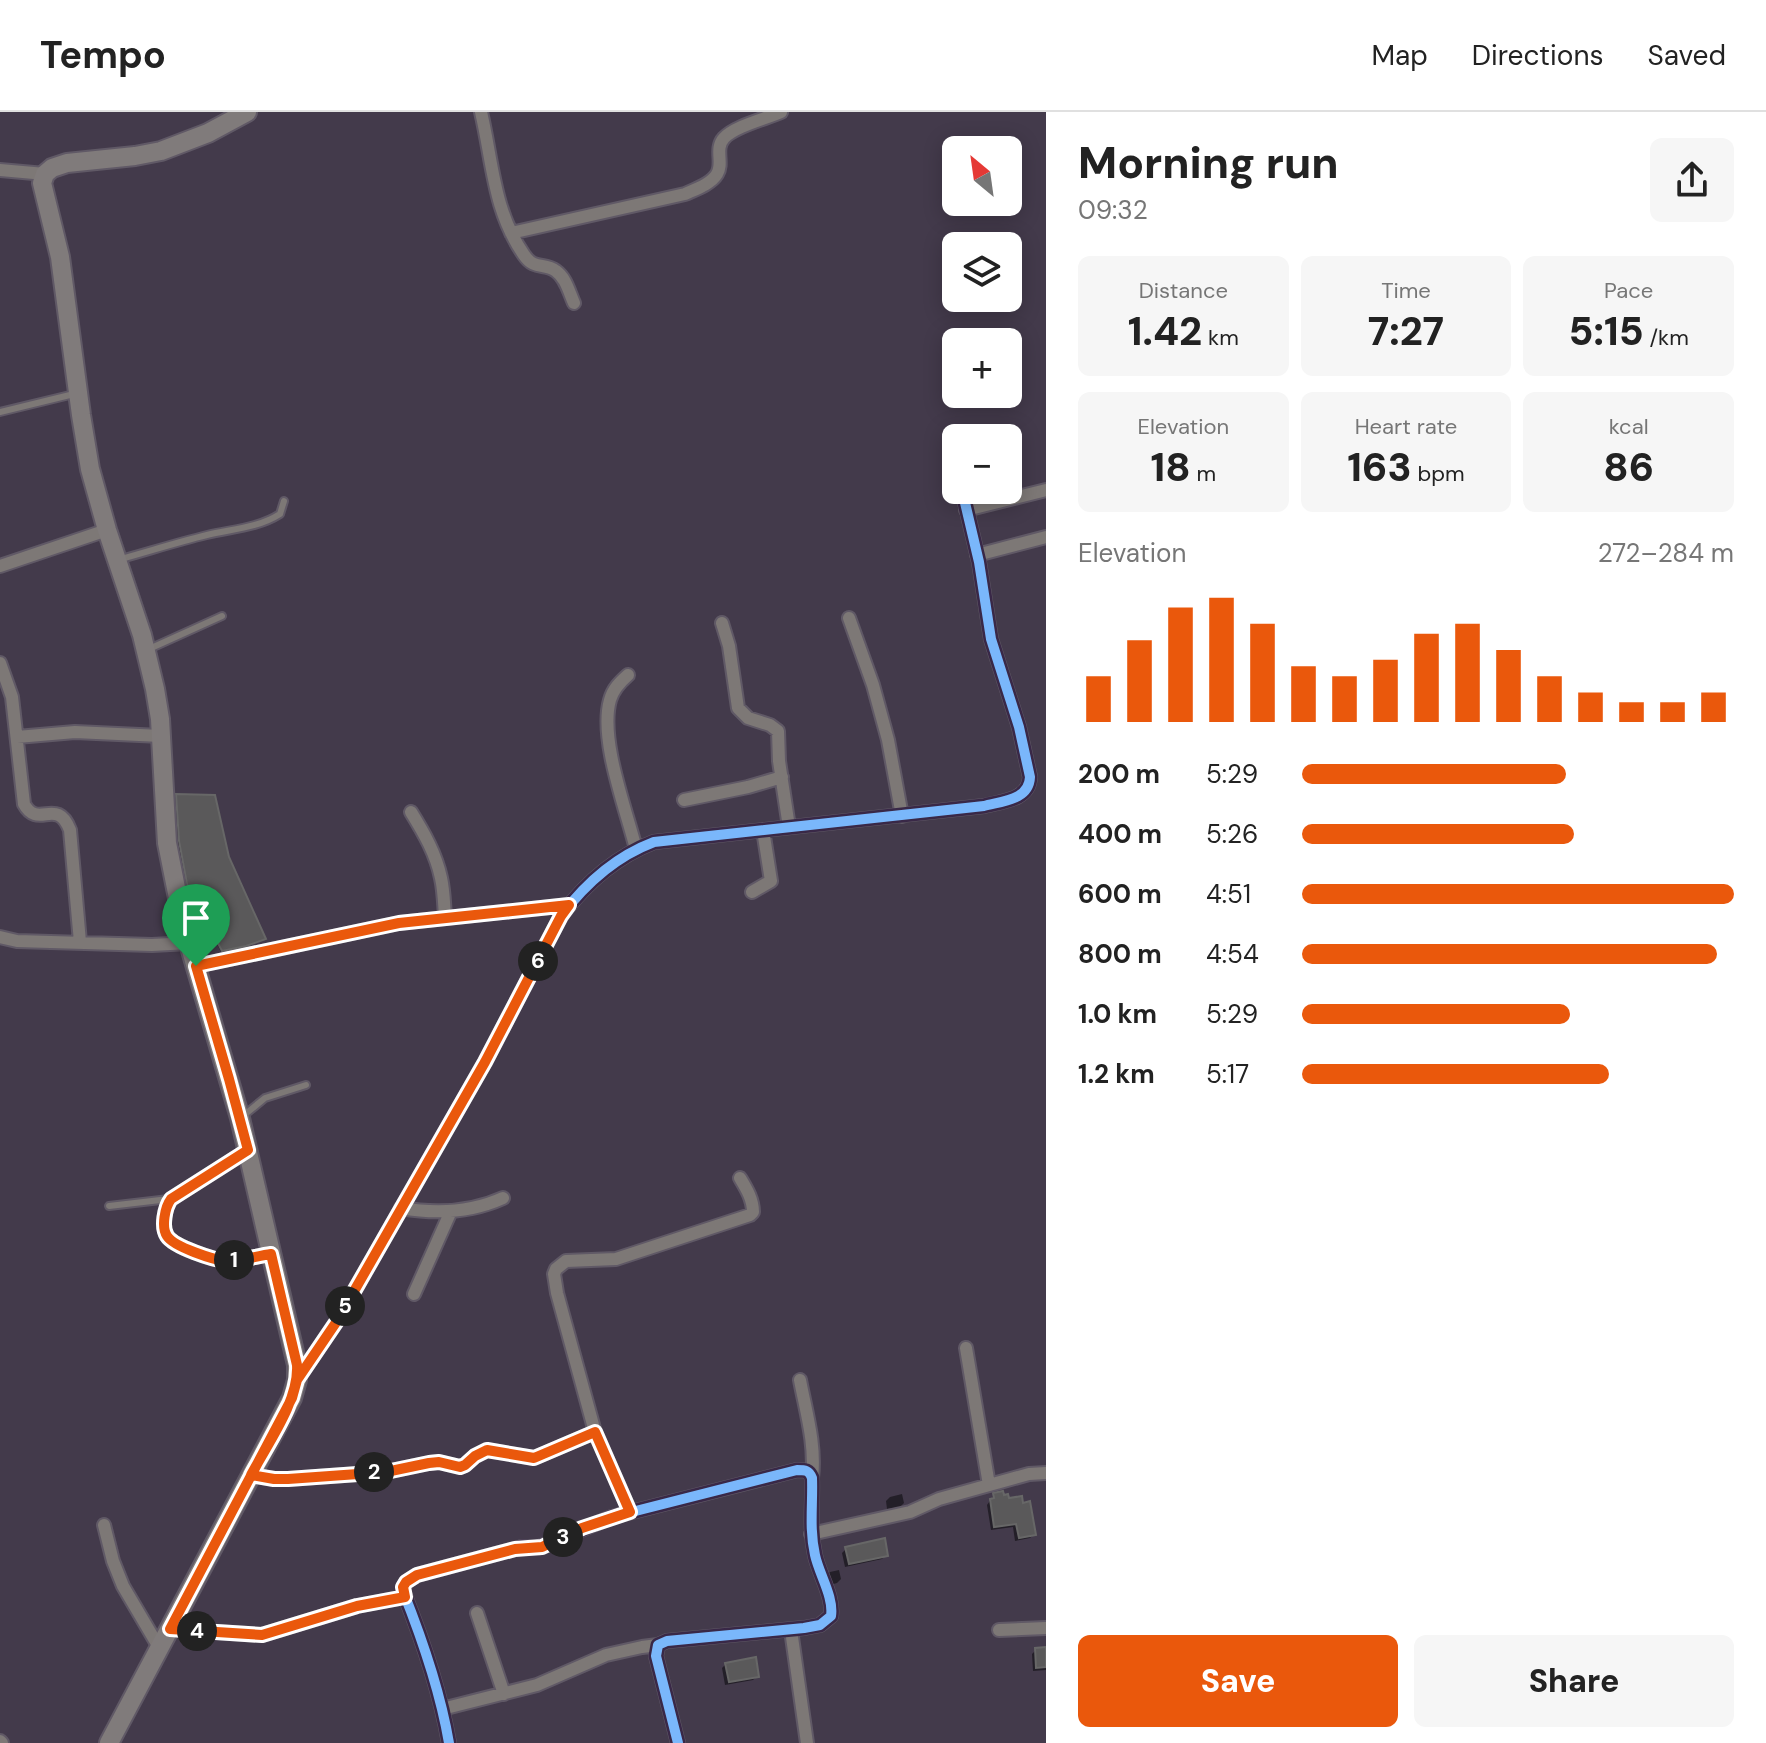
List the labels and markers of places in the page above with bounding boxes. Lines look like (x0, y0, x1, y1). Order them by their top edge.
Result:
pin (162, 884, 230, 966)
pin: 6 (518, 941, 558, 981)
pin: 1 (214, 1240, 254, 1280)
pin: 5 (325, 1286, 365, 1326)
pin: 2 (354, 1452, 394, 1492)
pin: 3 (543, 1517, 583, 1557)
pin: 4 (177, 1611, 217, 1651)

